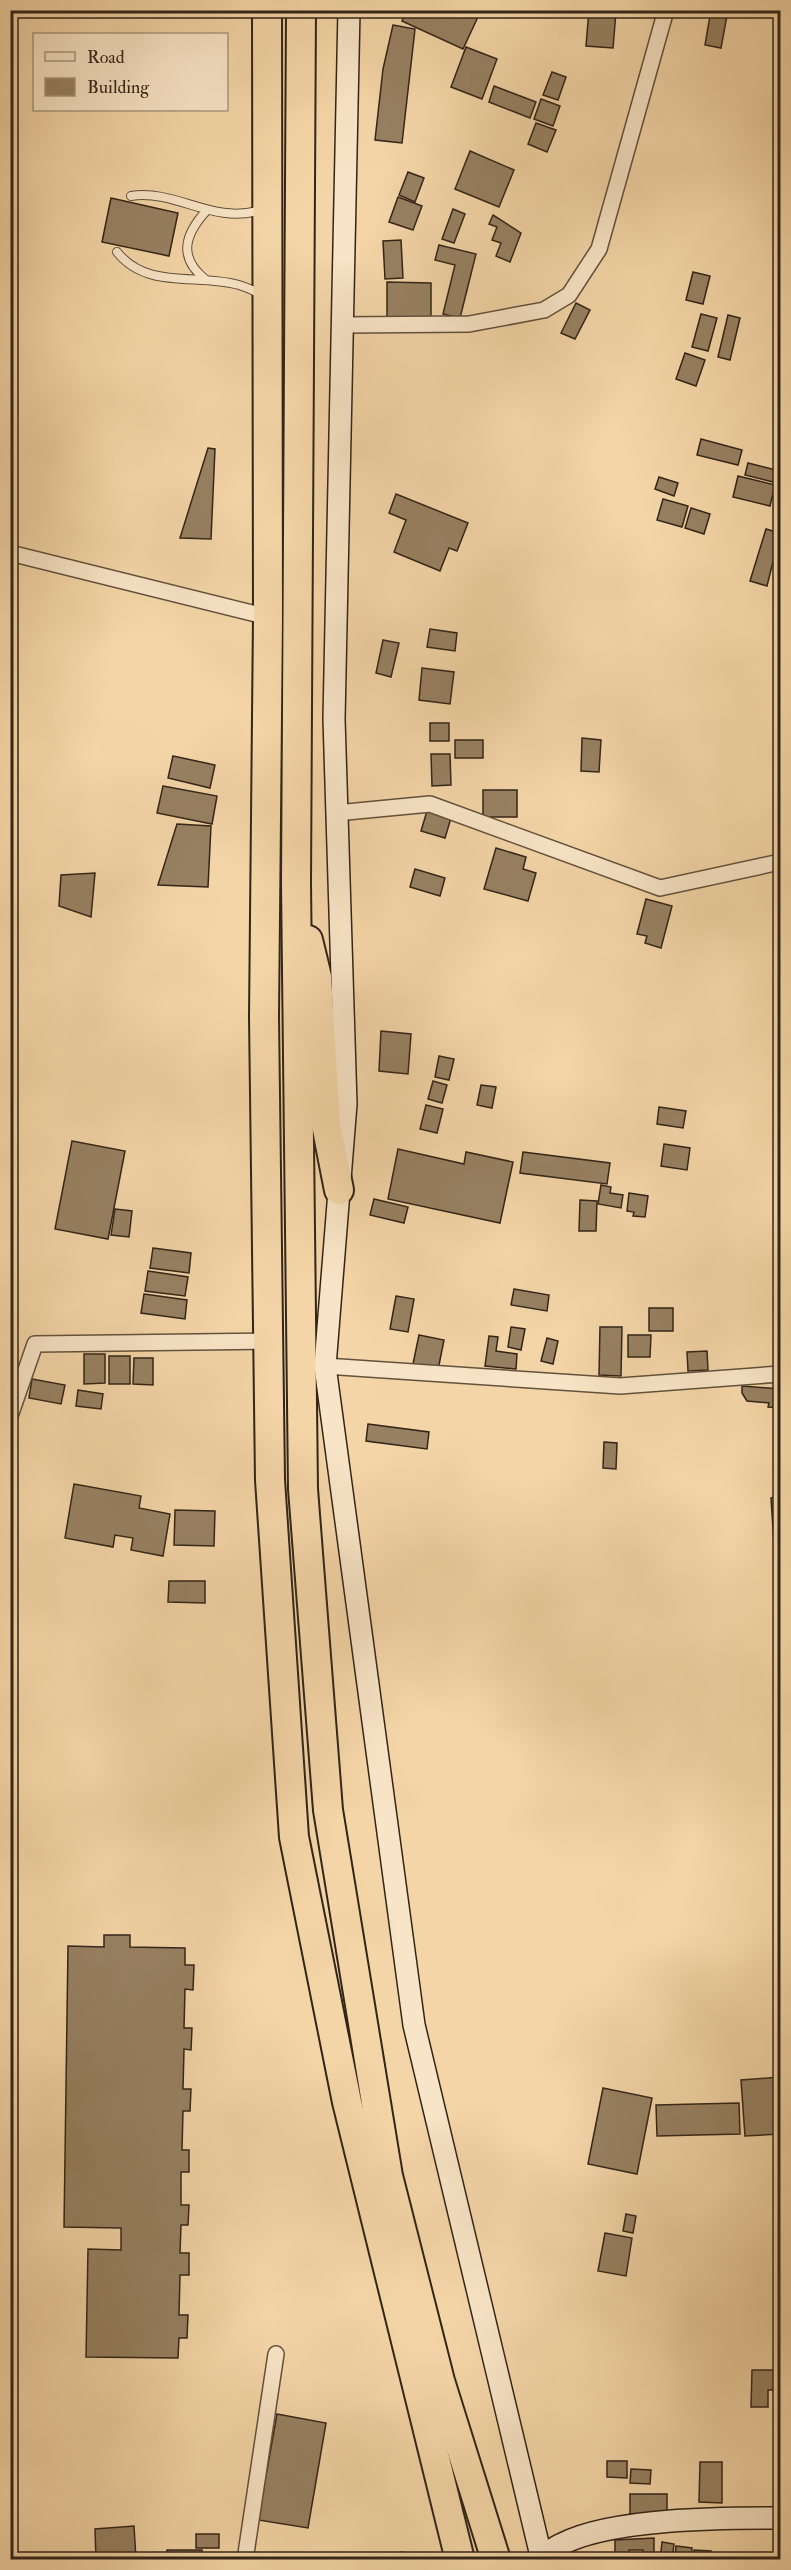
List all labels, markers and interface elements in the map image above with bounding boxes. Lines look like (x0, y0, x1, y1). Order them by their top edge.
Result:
legend (33, 33, 228, 111)
text: Road (87, 46, 125, 69)
text: Building (87, 76, 150, 99)

